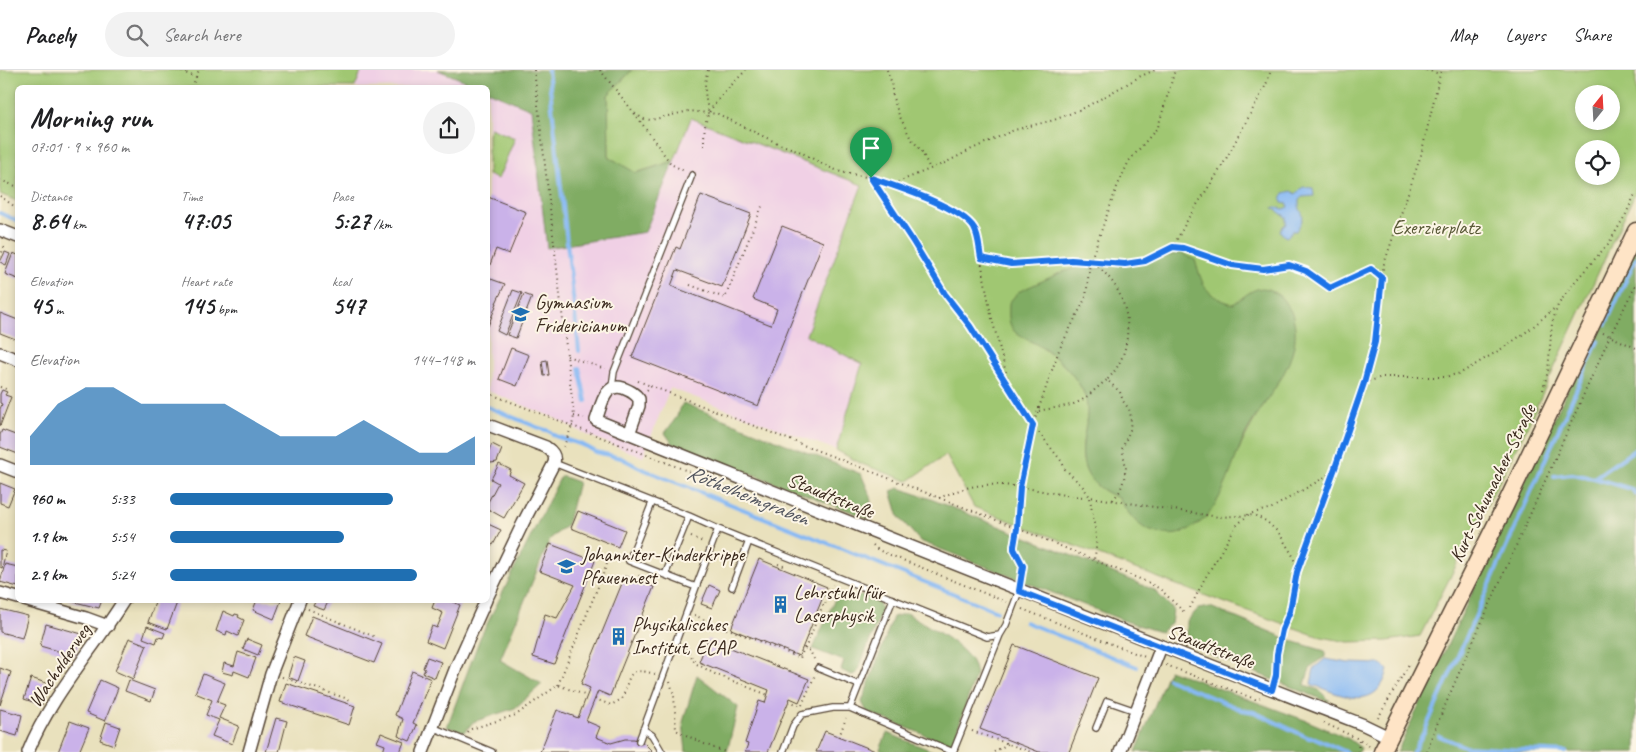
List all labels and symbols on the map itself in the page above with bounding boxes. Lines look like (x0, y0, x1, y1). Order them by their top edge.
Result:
north arrow (1575, 85, 1620, 130)
pin (850, 127, 892, 178)
park label: Exerzierplatz (1392, 215, 1482, 240)
place label: Gymnasium Fridericianum (535, 290, 627, 338)
school or university icon: Gymnasium Fridericianum (511, 304, 531, 324)
street label: Kurt-Schumacher-Straße (1443, 399, 1542, 566)
water label: Röthelheimgraben (684, 459, 815, 532)
street label: Staudtstraße (784, 467, 879, 525)
place label: Johanniter-Kinderkrippe Pfauennest (580, 542, 746, 590)
school or university icon: Johanniter-Kinderkrippe Pfauennest (557, 556, 577, 576)
place label: Lehrstuhl für Laserphysik (794, 580, 886, 628)
building icon: Lehrstuhl für Laserphysik (770, 594, 790, 614)
place label: Physikalisches Institut, ECAP (632, 612, 737, 660)
street label: Wacholderweg (22, 618, 97, 712)
street label: Staudtstraße (1164, 619, 1259, 675)
building icon: Physikalisches Institut, ECAP (608, 626, 628, 646)

